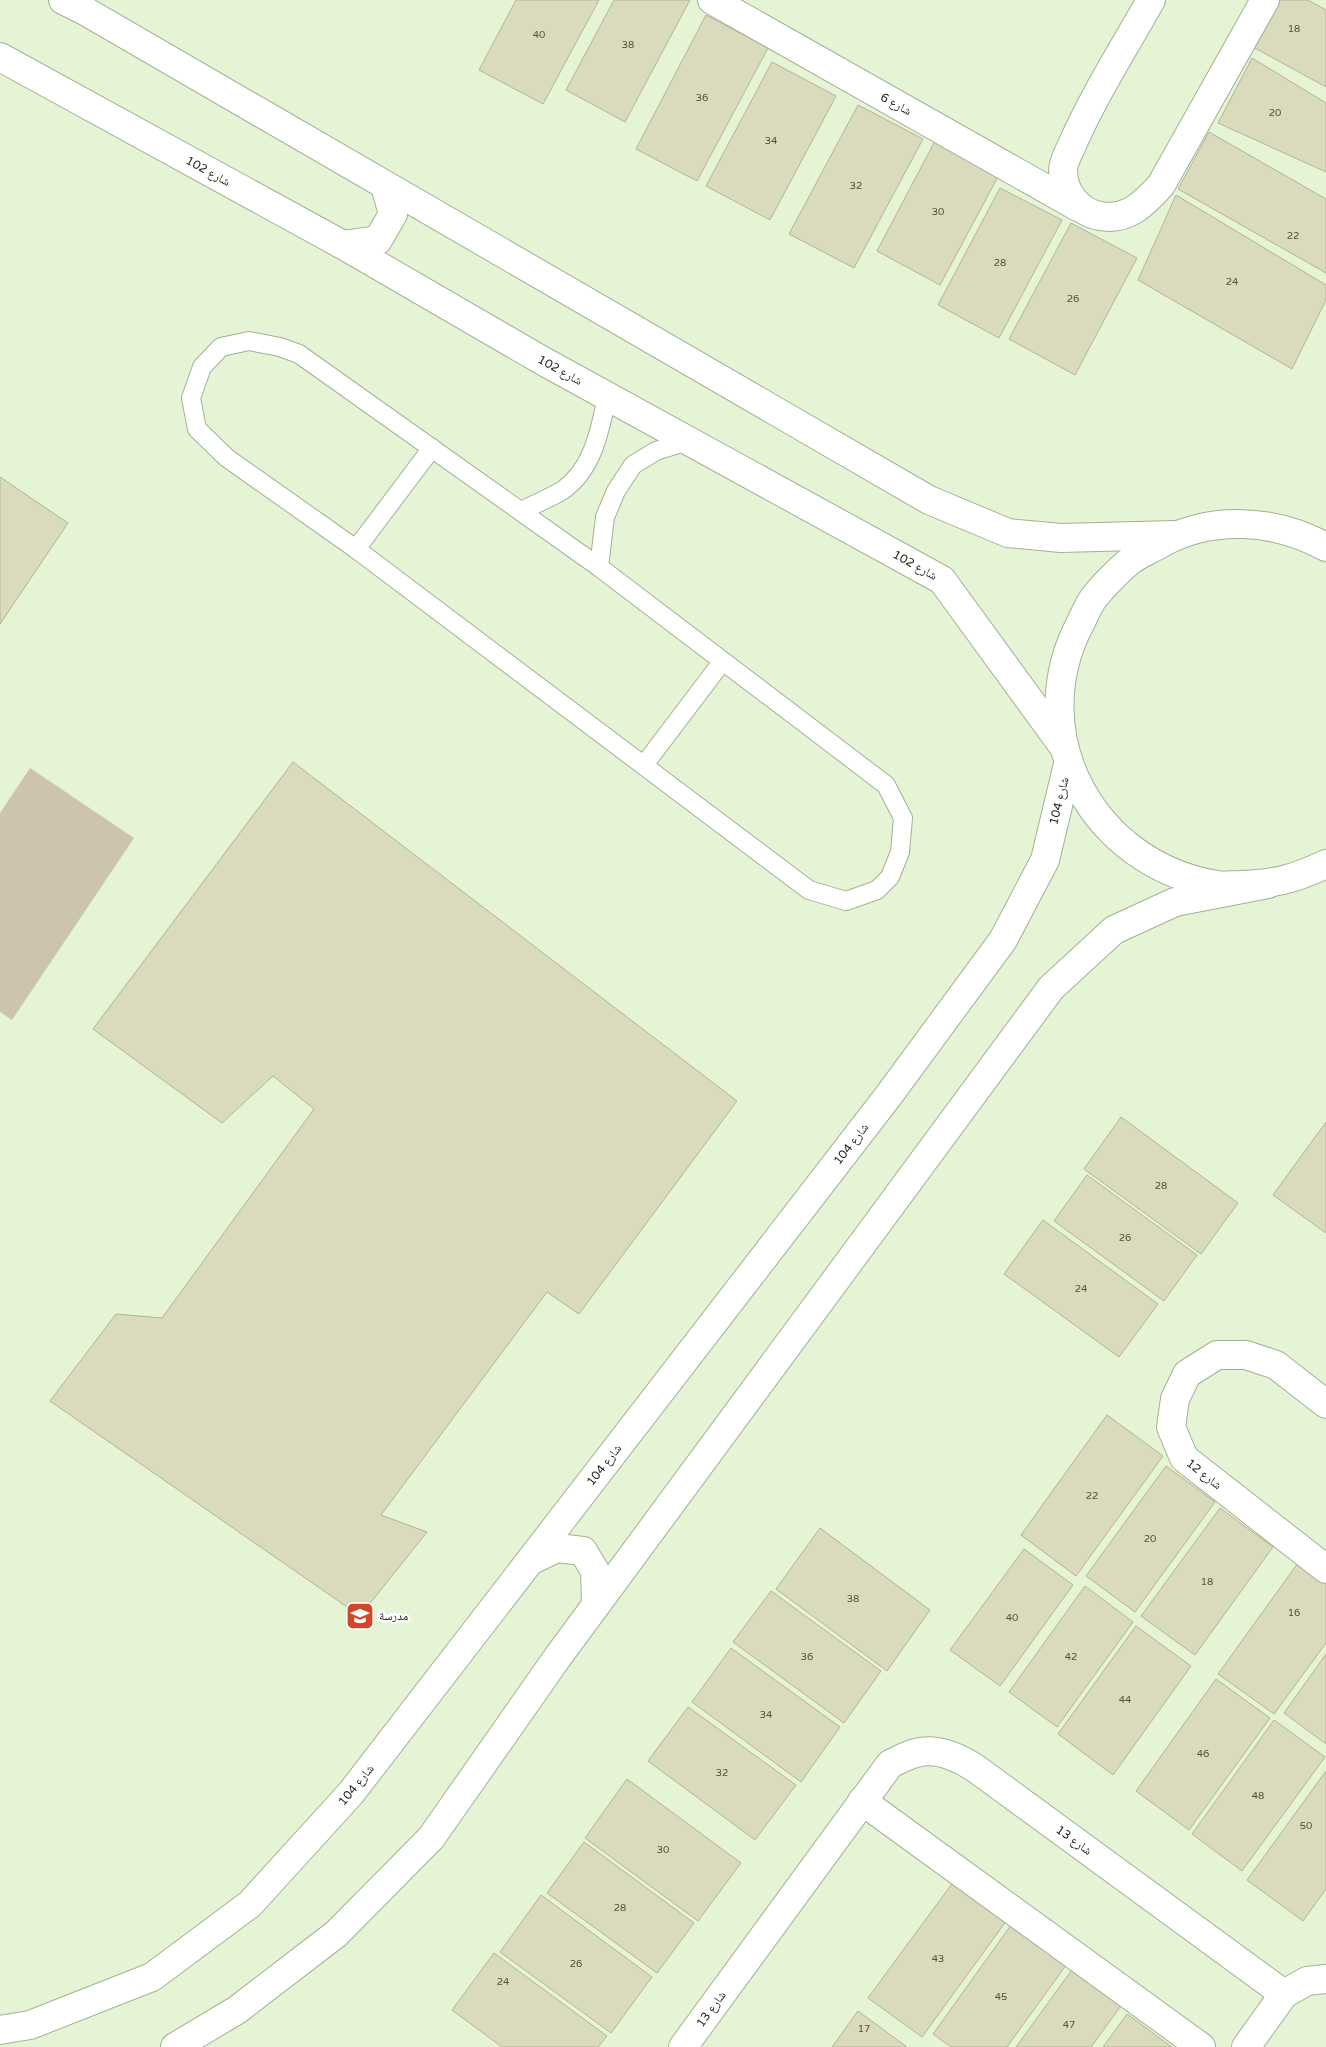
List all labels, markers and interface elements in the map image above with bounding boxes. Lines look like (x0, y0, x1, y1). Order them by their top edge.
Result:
house number: 18 (1288, 23, 1300, 35)
house number: 40 (533, 29, 545, 41)
house number: 38 (622, 39, 634, 51)
street label: شارع 6 (877, 90, 914, 119)
house number: 36 (696, 92, 708, 104)
house number: 20 (1269, 107, 1281, 119)
house number: 34 (765, 135, 777, 147)
street label: شارع 102 (183, 153, 233, 190)
house number: 32 (850, 180, 862, 192)
house number: 30 (932, 206, 944, 218)
house number: 22 (1287, 230, 1299, 242)
house number: 28 (994, 257, 1006, 269)
house number: 24 (1226, 276, 1238, 288)
house number: 26 (1067, 293, 1079, 305)
street label: شارع 102 (535, 352, 585, 389)
street label: شارع 102 (890, 547, 940, 584)
street label: شارع 104 (1046, 776, 1073, 826)
street label: شارع 104 (831, 1120, 872, 1168)
house number: 28 (1155, 1180, 1167, 1192)
house number: 26 (1119, 1232, 1131, 1244)
house number: 24 (1075, 1283, 1087, 1295)
street label: شارع 104 (584, 1441, 625, 1489)
street label: شارع 12 (1183, 1456, 1225, 1493)
house number: 22 (1086, 1490, 1098, 1502)
house number: 20 (1144, 1533, 1156, 1545)
house number: 18 (1201, 1576, 1213, 1588)
house number: 38 (847, 1593, 859, 1605)
school or university icon: مدرسة (345, 1601, 375, 1631)
house number: 16 (1288, 1607, 1300, 1619)
place label: مدرسة (379, 1609, 408, 1623)
house number: 40 (1006, 1612, 1018, 1624)
house number: 36 (801, 1651, 813, 1663)
house number: 42 (1065, 1651, 1077, 1663)
house number: 44 (1119, 1694, 1131, 1706)
house number: 34 (760, 1709, 772, 1721)
house number: 46 (1197, 1748, 1209, 1760)
street label: شارع 104 (335, 1762, 378, 1809)
house number: 32 (716, 1767, 728, 1779)
house number: 48 (1252, 1790, 1264, 1802)
house number: 50 (1300, 1820, 1312, 1832)
street label: شارع 13 (1053, 1822, 1095, 1859)
house number: 30 (657, 1844, 669, 1856)
house number: 28 (614, 1902, 626, 1914)
house number: 43 (932, 1953, 944, 1965)
house number: 26 (570, 1958, 582, 1970)
house number: 24 (497, 1976, 509, 1988)
street label: شارع 13 (693, 1988, 730, 2030)
house number: 45 (995, 1991, 1007, 2003)
house number: 47 (1063, 2019, 1075, 2031)
house number: 17 (858, 2023, 870, 2035)

